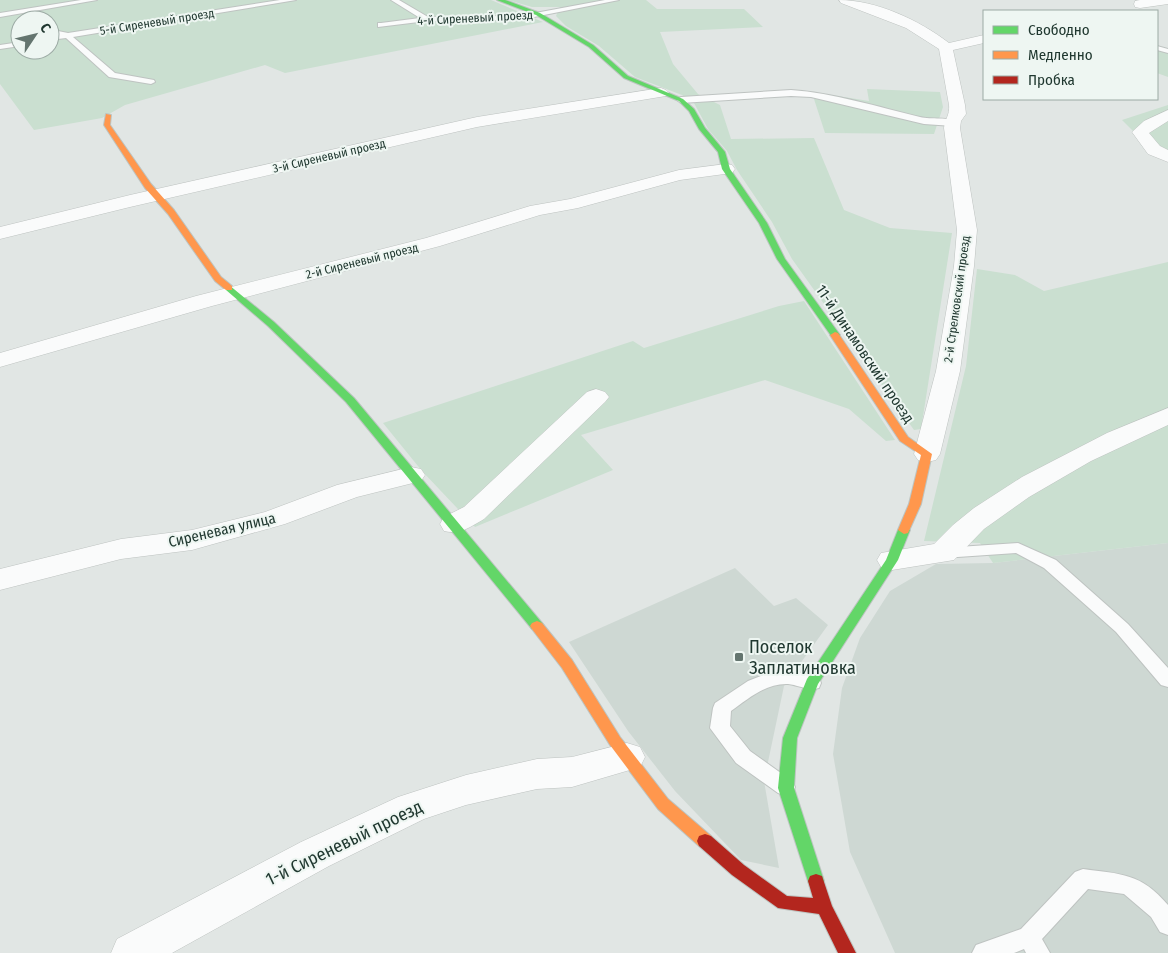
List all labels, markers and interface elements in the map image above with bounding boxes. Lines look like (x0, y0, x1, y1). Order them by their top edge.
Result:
street label: 5-й Сиреневый проезд (99, 6, 215, 38)
street label: 4-й Сиреневый проезд (417, 8, 533, 28)
north arrow (10, 10, 60, 60)
legend (983, 10, 1158, 100)
text: С (36, 20, 55, 36)
text: Свободно (1028, 21, 1090, 39)
text: Медленно (1028, 46, 1093, 64)
text: Пробка (1028, 71, 1075, 89)
street label: 3-й Сиреневый проезд (271, 136, 387, 176)
street label: 2-й Стрелковский проезд (941, 235, 973, 363)
street label: 2-й Сиреневый проезд (304, 240, 420, 282)
street label: 11-й Динамовский проезд (812, 281, 918, 427)
street label: Сиреневая улица (167, 509, 277, 551)
place label: Поселок Заплатиновка (749, 636, 856, 679)
marker: Поселок Заплатиновка (733, 651, 745, 663)
street label: 1-й Сиреневый проезд (262, 795, 426, 891)

